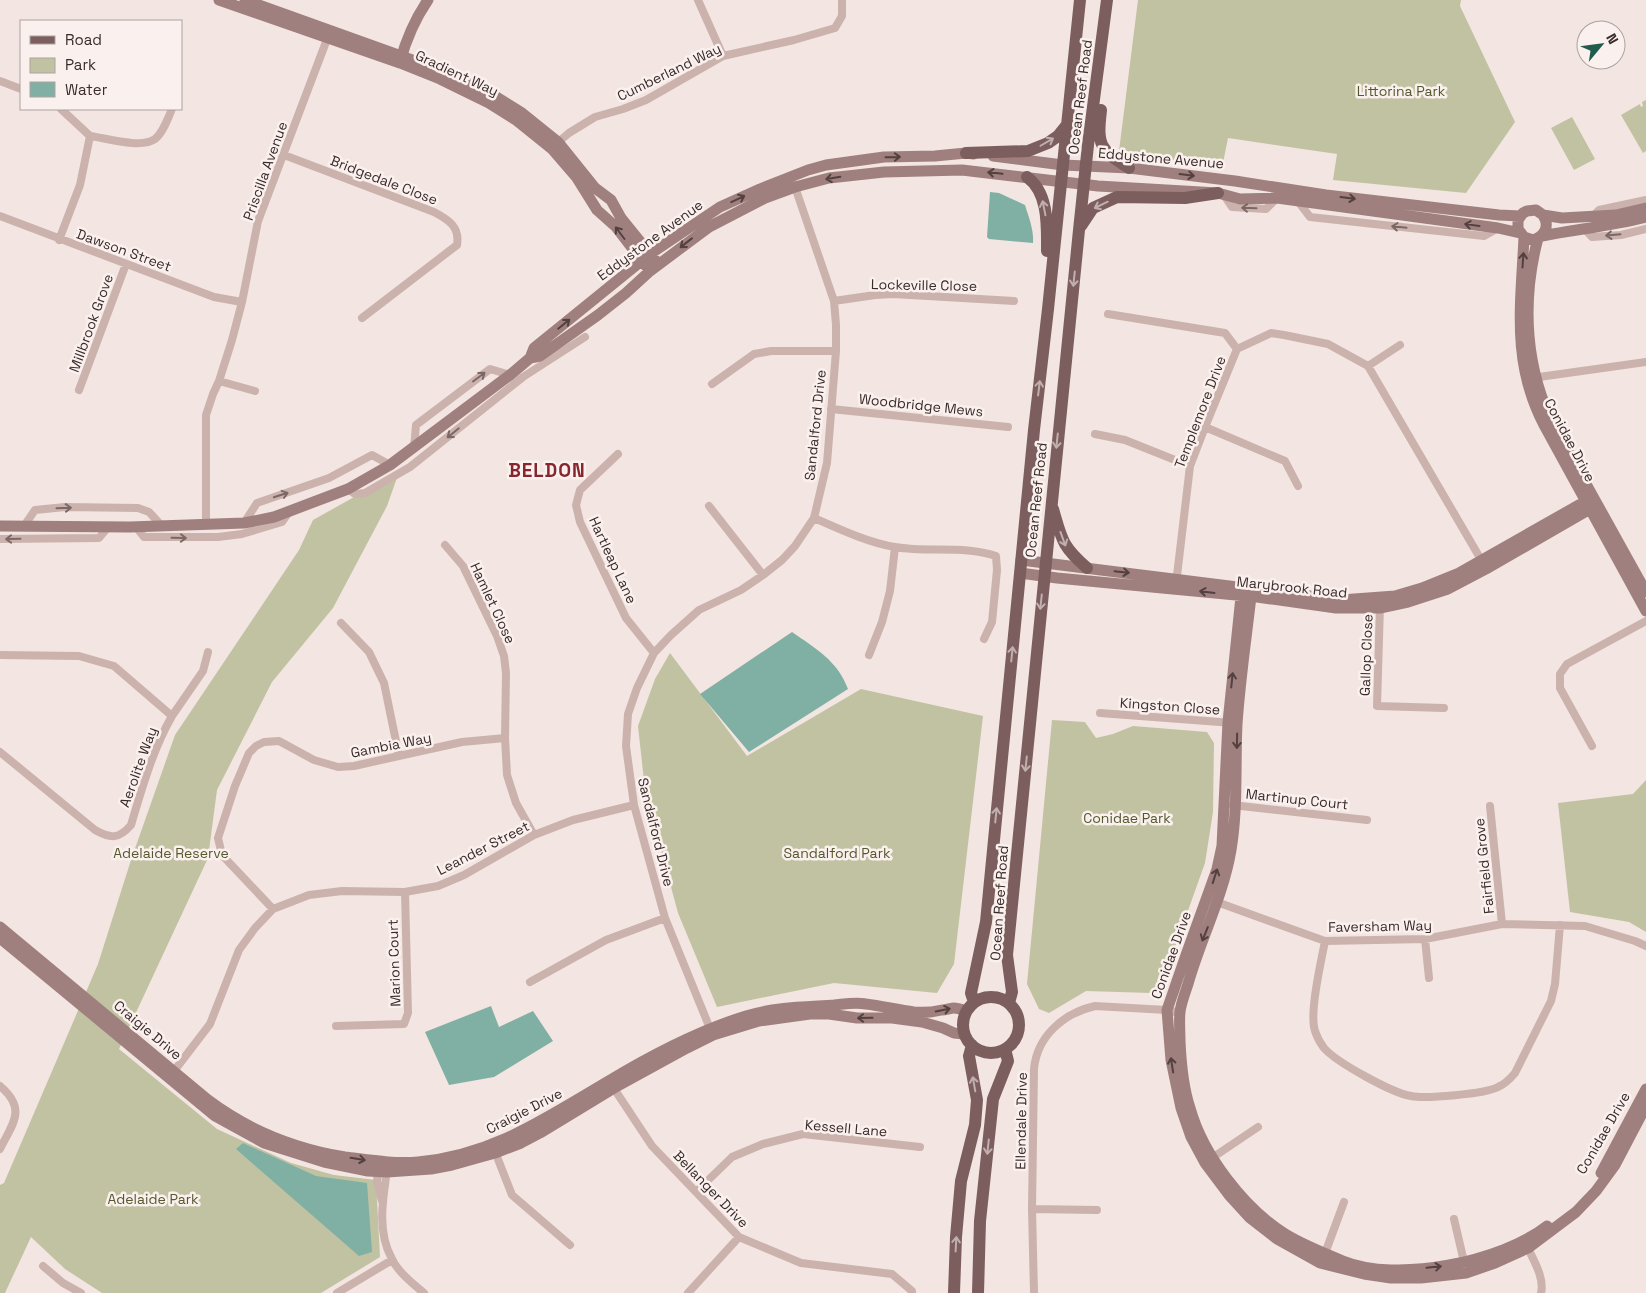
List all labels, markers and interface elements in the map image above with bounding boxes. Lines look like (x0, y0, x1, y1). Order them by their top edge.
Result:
legend (20, 20, 182, 110)
north arrow (1576, 20, 1626, 70)
text: Road (65, 30, 102, 49)
text: N (1602, 30, 1623, 47)
street label: Cumberland Way (614, 39, 724, 105)
street label: Ocean Reef Road (1064, 39, 1096, 155)
street label: Gradient Way (413, 46, 501, 100)
text: Park (65, 55, 96, 74)
text: Water (65, 80, 108, 99)
park label: Littorina Park (1357, 82, 1446, 100)
street label: Priscilla Avenue (239, 119, 291, 223)
one-way arrow (1040, 137, 1055, 147)
street label: Eddystone Avenue (1097, 144, 1225, 172)
street label: Bridgedale Close (328, 151, 440, 209)
one-way arrow (885, 152, 901, 161)
one-way arrow (988, 168, 1004, 178)
one-way arrow (1179, 170, 1195, 180)
one-way arrow (826, 173, 842, 183)
one-way arrow (1340, 193, 1356, 203)
one-way arrow (730, 194, 745, 203)
street label: Eddystone Avenue (594, 196, 706, 284)
one-way arrow (1038, 200, 1048, 216)
one-way arrow (1093, 200, 1108, 210)
one-way arrow (1241, 203, 1258, 213)
one-way arrow (1464, 219, 1480, 229)
one-way arrow (1391, 222, 1407, 232)
street label: Dawson Street (74, 225, 174, 275)
one-way arrow (615, 226, 625, 240)
one-way arrow (1605, 231, 1621, 240)
one-way arrow (679, 238, 693, 248)
one-way arrow (1518, 252, 1527, 268)
street label: Millbrook Grove (65, 271, 117, 375)
one-way arrow (1069, 271, 1079, 287)
street label: Lockeville Close (871, 275, 977, 295)
one-way arrow (557, 319, 570, 330)
street label: Templemore Drive (1170, 353, 1230, 471)
street label: Sandalford Drive (800, 369, 830, 481)
one-way arrow (472, 372, 485, 383)
one-way arrow (1034, 380, 1044, 396)
street label: Woodbridge Mews (858, 390, 984, 420)
street label: Conidae Drive (1540, 395, 1600, 485)
one-way arrow (446, 427, 459, 438)
one-way arrow (1052, 432, 1062, 448)
street label: Ocean Reef Road (1021, 442, 1051, 558)
district label: BELDON (508, 458, 586, 483)
one-way arrow (272, 490, 288, 499)
one-way arrow (55, 503, 71, 512)
street label: Hartleap Lane (585, 514, 641, 606)
one-way arrow (1059, 531, 1068, 546)
one-way arrow (170, 533, 187, 543)
one-way arrow (5, 534, 21, 543)
street label: Hamlet Close (466, 560, 520, 646)
one-way arrow (1113, 567, 1129, 577)
street label: Marybrook Road (1236, 572, 1348, 602)
one-way arrow (1199, 587, 1215, 597)
one-way arrow (1036, 594, 1046, 610)
street label: Gallop Close (1356, 614, 1376, 696)
one-way arrow (1007, 646, 1017, 662)
one-way arrow (1227, 672, 1237, 688)
street label: Kingston Close (1119, 694, 1221, 718)
street label: Aerolite Way (115, 724, 161, 810)
street label: Gambia Way (349, 728, 433, 762)
one-way arrow (1232, 732, 1242, 749)
one-way arrow (1021, 756, 1030, 772)
street label: Sandalford Drive (634, 776, 678, 888)
street label: Martinup Court (1245, 785, 1349, 813)
one-way arrow (991, 808, 1001, 824)
park label: Conidae Park (1083, 809, 1171, 827)
street label: Leander Street (434, 817, 532, 879)
street label: Fairfield Grove (1470, 817, 1498, 915)
park label: Adelaide Reserve (113, 844, 229, 862)
park label: Sandalford Park (784, 844, 891, 862)
street label: Ocean Reef Road (986, 845, 1012, 961)
one-way arrow (1210, 869, 1220, 885)
street label: Conidae Drive (1147, 909, 1195, 1001)
street label: Faversham Way (1328, 916, 1432, 936)
street label: Marion Court (383, 919, 405, 1007)
one-way arrow (1199, 926, 1209, 941)
street label: Craigie Drive (110, 996, 186, 1064)
one-way arrow (935, 1005, 951, 1014)
one-way arrow (858, 1013, 874, 1023)
one-way arrow (1167, 1058, 1177, 1074)
street label: Ellendale Drive (1011, 1072, 1031, 1170)
one-way arrow (968, 1076, 978, 1092)
street label: Craigie Drive (483, 1084, 565, 1138)
street label: Conidae Drive (1572, 1089, 1634, 1177)
street label: Kessell Lane (804, 1115, 888, 1141)
one-way arrow (983, 1139, 993, 1155)
street label: Bellanger Drive (670, 1147, 752, 1231)
one-way arrow (350, 1154, 366, 1164)
park label: Adelaide Park (107, 1190, 199, 1208)
one-way arrow (951, 1237, 961, 1253)
one-way arrow (1425, 1262, 1441, 1272)

